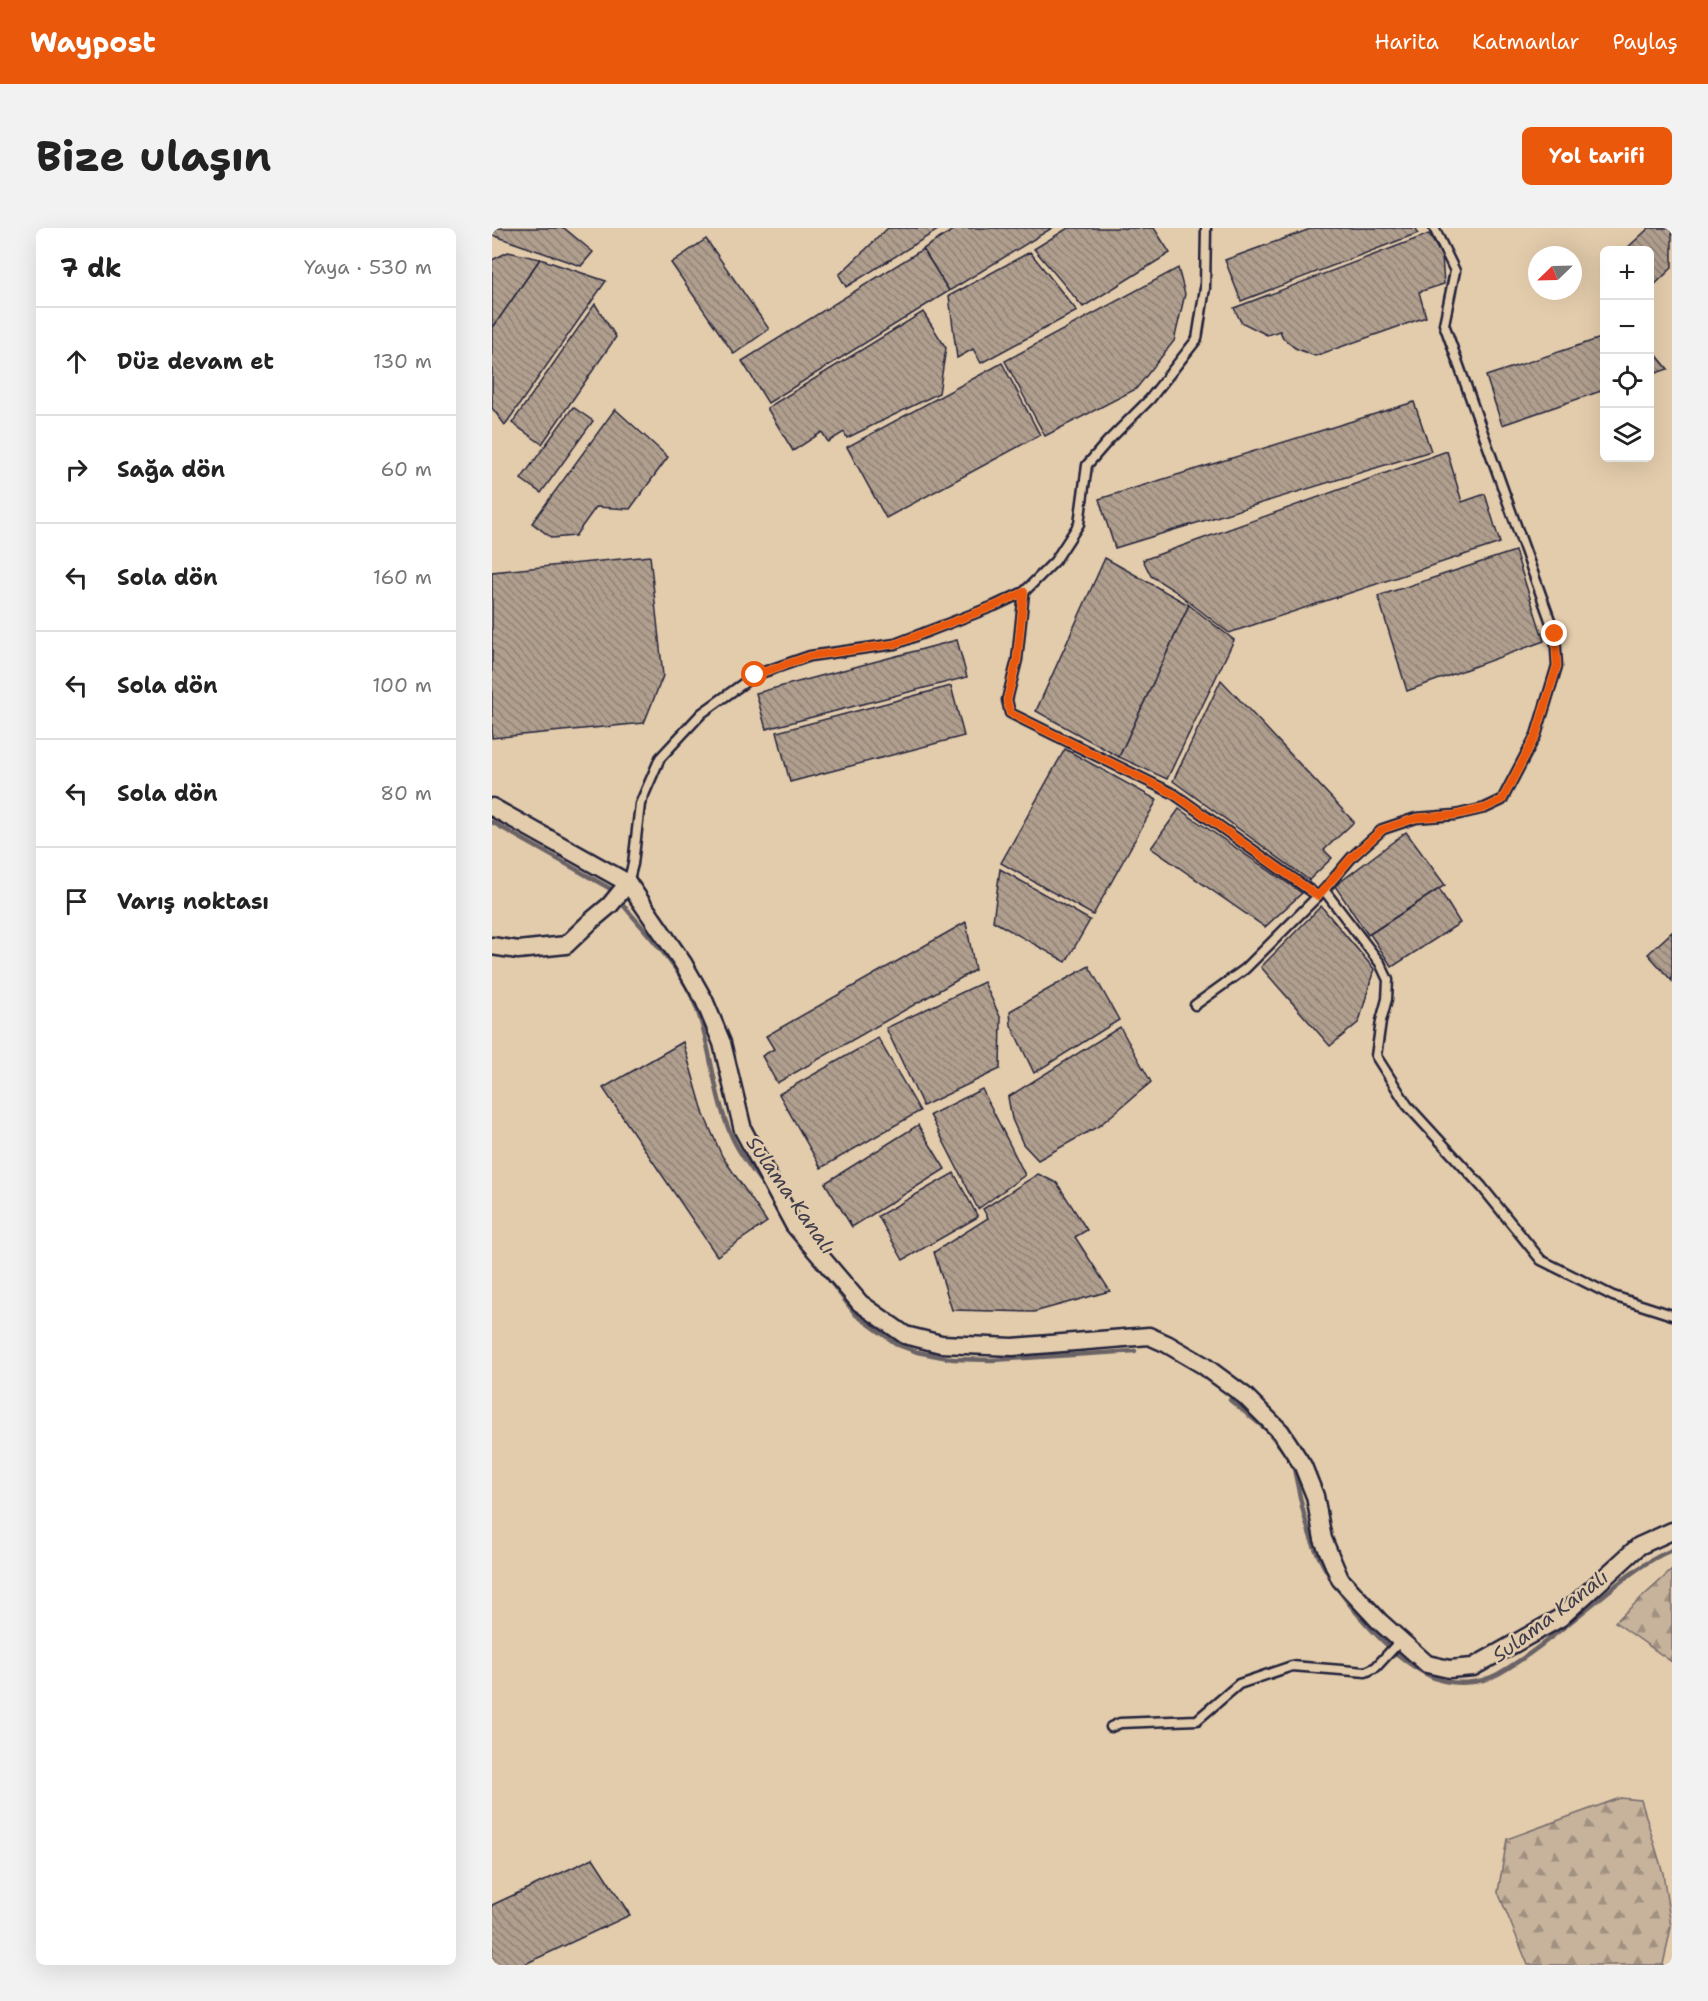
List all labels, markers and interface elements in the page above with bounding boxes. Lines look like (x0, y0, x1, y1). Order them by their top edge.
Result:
text: Waypost (30, 23, 156, 61)
text: Harita (1374, 28, 1439, 56)
text: Katmanlar (1472, 28, 1579, 56)
text: Paylaş (1612, 28, 1678, 56)
button: Yol tarifi (1522, 127, 1672, 185)
text: Bize ulaşın (36, 128, 271, 184)
north arrow (1528, 246, 1582, 300)
map controls (1600, 246, 1654, 462)
button: + (1600, 246, 1654, 300)
text: 7 dk (60, 250, 122, 285)
text: Yaya · 530 m (304, 254, 432, 280)
button: − (1600, 300, 1654, 354)
icon: ahead (60, 345, 93, 378)
text: Düz devam et (117, 347, 274, 376)
text: 130 m (373, 348, 432, 374)
button: locate (1600, 354, 1654, 408)
button: layers (1600, 408, 1654, 462)
icon: right (60, 453, 93, 486)
text: Sağa dön (117, 455, 225, 484)
text: 60 m (380, 456, 432, 482)
icon: left (60, 561, 93, 594)
text: Sola dön (117, 563, 218, 592)
text: 160 m (373, 564, 432, 590)
route end (1541, 620, 1567, 646)
route start (741, 661, 767, 687)
icon: left (60, 669, 93, 702)
text: Sola dön (117, 671, 218, 700)
text: 100 m (372, 672, 432, 698)
icon: left (60, 777, 93, 810)
text: Sola dön (117, 779, 218, 808)
text: 80 m (380, 780, 432, 806)
icon: arrive (60, 885, 93, 918)
text: Varış noktası (117, 887, 269, 916)
water label: Sulama Kanalı (741, 1131, 841, 1259)
water label: Sulama Kanalı (1487, 1564, 1613, 1668)

